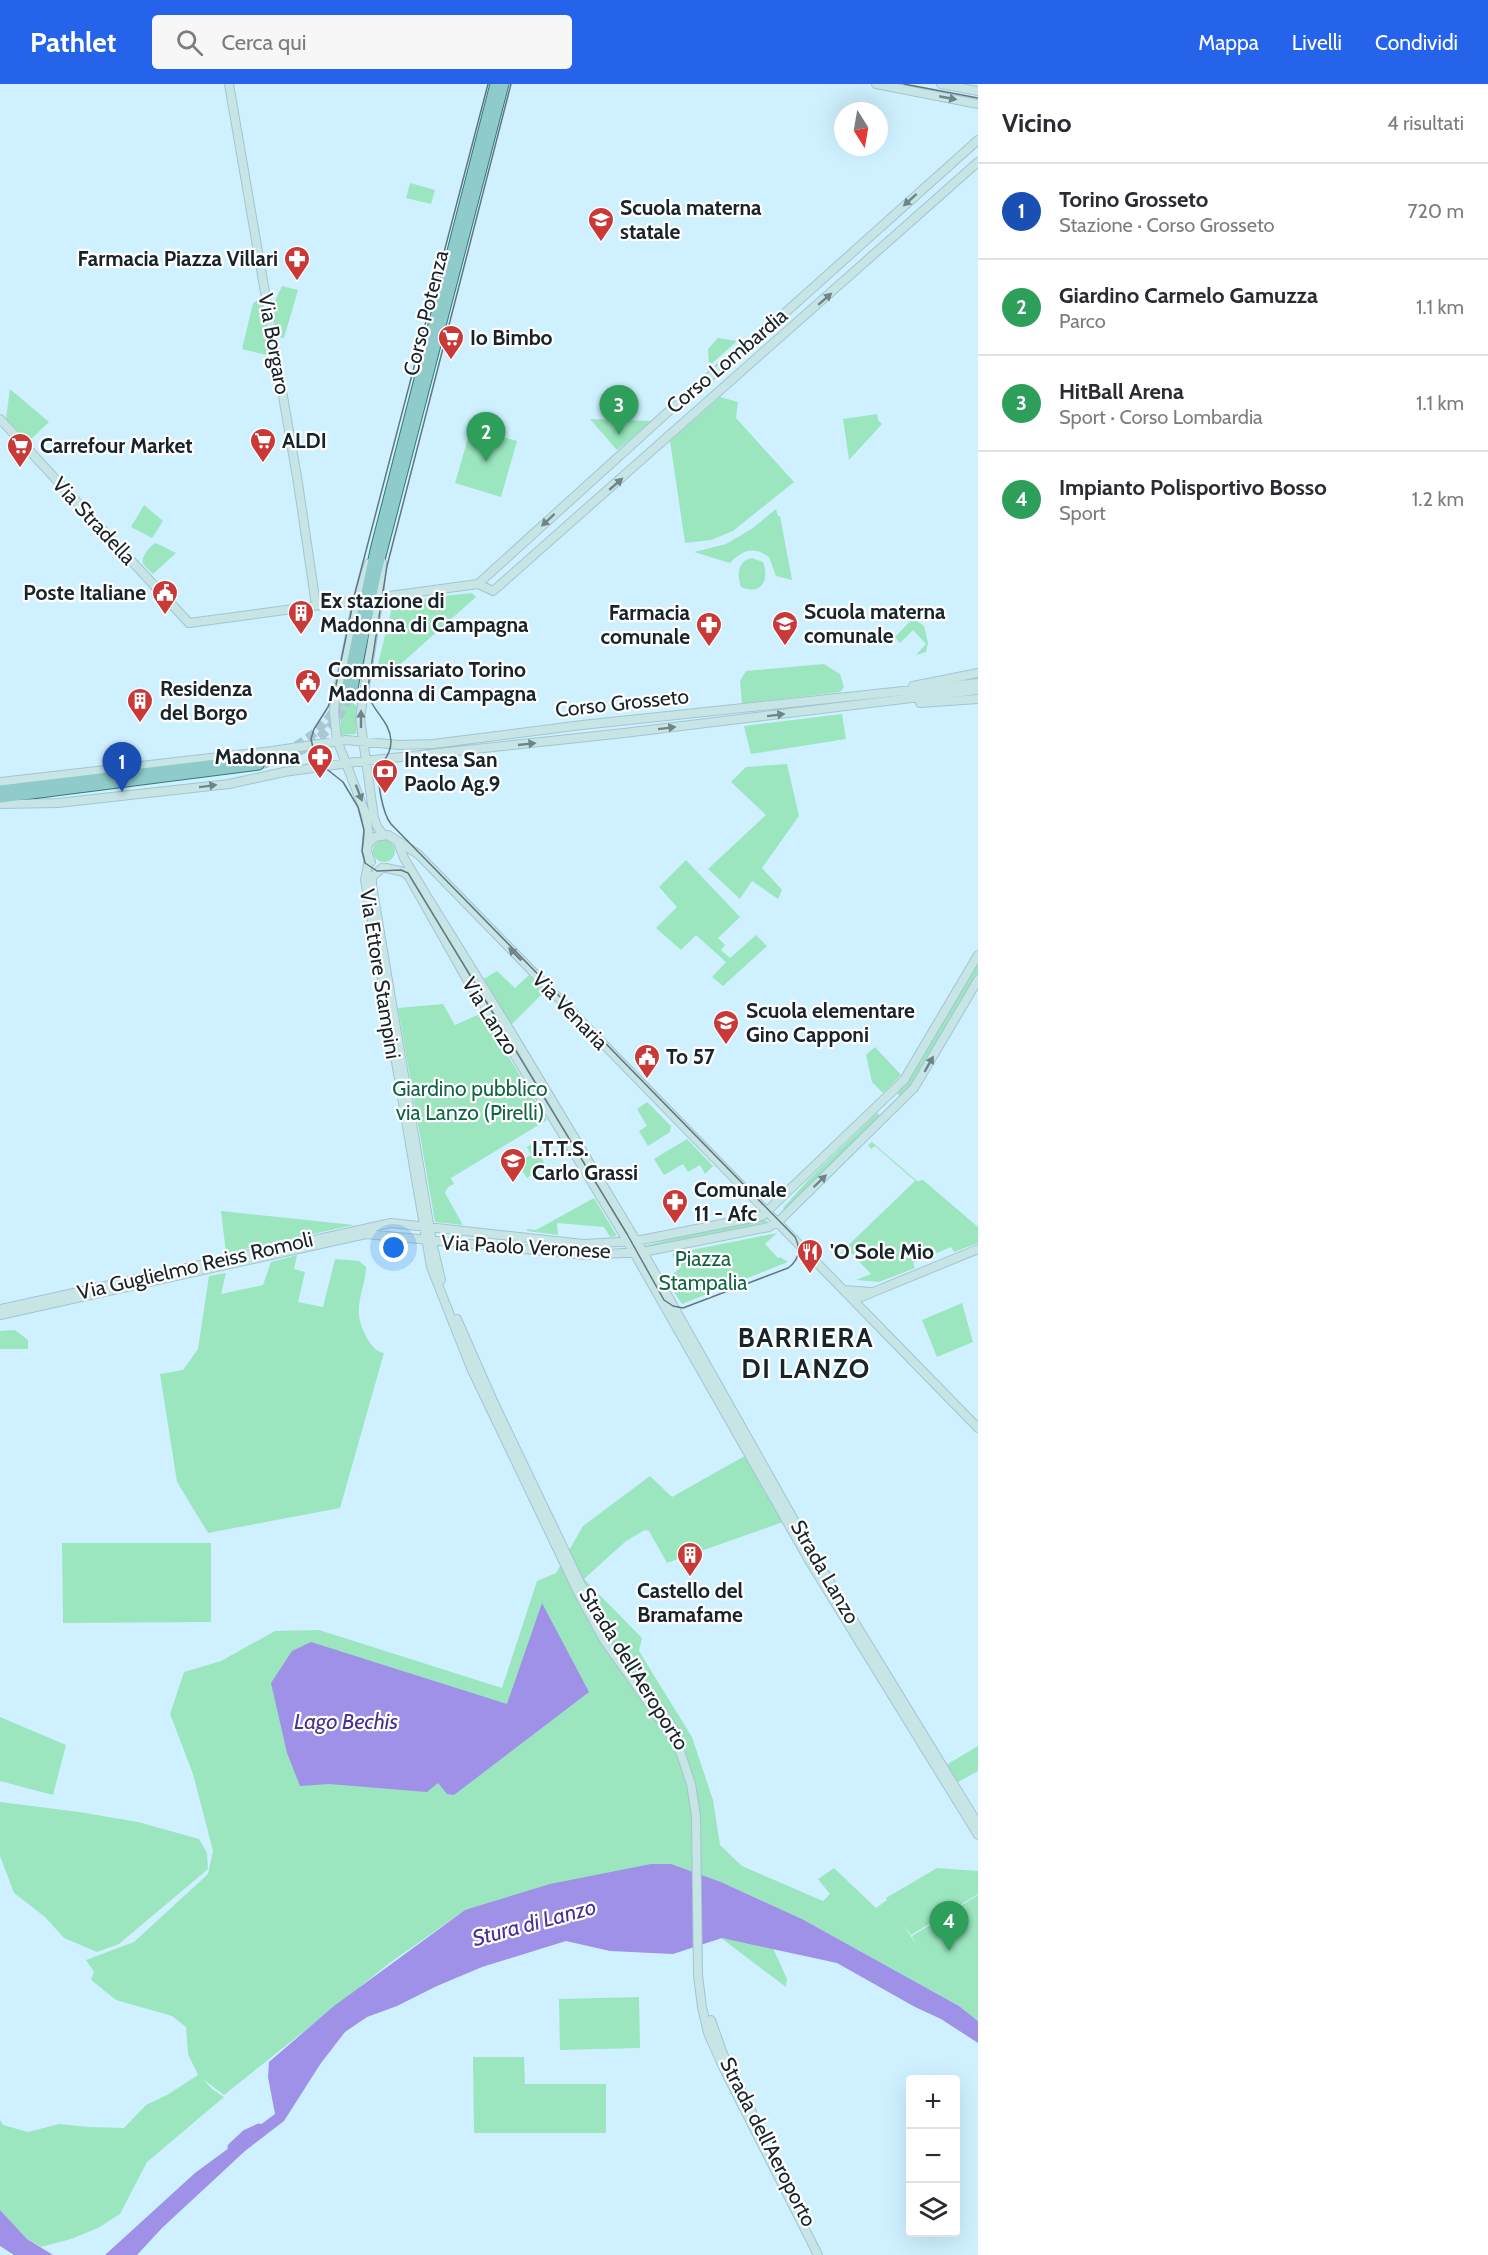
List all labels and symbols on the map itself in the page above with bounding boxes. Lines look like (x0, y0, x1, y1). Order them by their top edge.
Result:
one-way arrow (938, 94, 957, 103)
north arrow (834, 102, 888, 156)
one-way arrow (903, 193, 918, 206)
place label: Scuola materna statale (620, 195, 762, 244)
school or university icon: Scuola materna statale (586, 205, 616, 243)
pharmacy icon: Farmacia Piazza Villari (282, 244, 312, 282)
place label: Farmacia Piazza Villari (78, 246, 278, 271)
street label: Corso Potenza (398, 248, 453, 378)
street label: Via Borgaro (253, 291, 296, 396)
one-way arrow (817, 292, 833, 305)
street label: Corso Lombardia (661, 303, 792, 419)
supermarket icon: Io Bimbo (436, 323, 466, 361)
place label: Io Bimbo (470, 325, 553, 350)
pin: 3 (600, 386, 638, 435)
pin: 2 (466, 412, 506, 462)
supermarket icon: ALDI (248, 426, 278, 464)
place label: ALDI (282, 428, 327, 453)
supermarket icon: Carrefour Market (5, 431, 35, 469)
place label: Carrefour Market (40, 433, 193, 458)
street label: Via Stradella (47, 472, 141, 570)
one-way arrow (608, 478, 623, 491)
one-way arrow (541, 513, 556, 526)
public building icon: Poste Italiane (150, 578, 180, 616)
place label: Poste Italiane (23, 580, 146, 605)
place label: Ex stazione di Madonna di Campagna (320, 588, 529, 637)
building icon: Ex stazione di Madonna di Campagna (286, 598, 316, 636)
place label: Scuola materna comunale (804, 599, 946, 648)
place label: Farmacia comunale (601, 600, 691, 649)
school or university icon: Scuola materna comunale (770, 609, 800, 647)
pharmacy icon: Farmacia comunale (694, 610, 724, 648)
place label: Commissariato Torino Madonna di Campagna (328, 657, 537, 706)
public building icon: Commissariato Torino Madonna di Campagna (293, 667, 323, 705)
place label: Residenza del Borgo (160, 676, 253, 725)
street label: Corso Grosseto (554, 683, 690, 722)
building icon: Residenza del Borgo (125, 686, 155, 724)
one-way arrow (356, 709, 366, 728)
one-way arrow (767, 710, 786, 720)
one-way arrow (658, 723, 677, 733)
one-way arrow (517, 739, 536, 748)
pin: 1 (102, 742, 142, 792)
pharmacy icon: Madonna (305, 742, 335, 780)
place label: Madonna (215, 744, 301, 769)
place label: Intesa San Paolo Ag.9 (404, 747, 500, 796)
bank icon: Intesa San Paolo Ag.9 (370, 757, 400, 795)
one-way arrow (198, 782, 217, 791)
one-way arrow (354, 785, 364, 803)
street label: Via Ettore Stampini (355, 887, 406, 1061)
one-way arrow (509, 948, 523, 962)
street label: Via Venaria (527, 967, 613, 1055)
street label: Via Lanzo (457, 972, 524, 1059)
place label: Scuola elementare Gino Capponi (746, 998, 915, 1047)
school or university icon: Scuola elementare Gino Capponi (711, 1008, 741, 1046)
public building icon: To 57 (632, 1042, 662, 1080)
place label: To 57 (666, 1044, 715, 1069)
one-way arrow (924, 1056, 935, 1072)
park label: Giardino pubblico via Lanzo (Pirelli) (392, 1076, 548, 1125)
place label: I.T.T.S. Carlo Grassi (532, 1136, 638, 1185)
school or university icon: I.T.T.S. Carlo Grassi (498, 1146, 528, 1184)
one-way arrow (813, 1174, 828, 1188)
place label: Comunale 11 - Afc (694, 1177, 787, 1226)
pharmacy icon: Comunale 11 - Afc (660, 1187, 690, 1225)
street label: Via Guglielmo Reiss Romoli (75, 1226, 315, 1305)
street label: Via Paolo Veronese (441, 1230, 612, 1263)
your location (379, 1233, 408, 1262)
restaurant icon: 'O Sole Mio (795, 1237, 825, 1275)
place label: 'O Sole Mio (830, 1239, 934, 1264)
park label: Piazza Stampalia (659, 1246, 747, 1295)
district label: BARRIERA DI LANZO (738, 1321, 874, 1385)
street label: Strada Lanzo (786, 1515, 865, 1628)
building icon: Castello del Bramafame (675, 1540, 705, 1578)
place label: Castello del Bramafame (637, 1578, 744, 1627)
street label: Strada dell'Aeroporto (574, 1583, 694, 1755)
water label: Lago Bechis (294, 1708, 398, 1735)
water label: Stura di Lanzo (469, 1893, 599, 1952)
pin: 4 (930, 1902, 968, 1951)
street label: Strada dell'Aeroporto (715, 2053, 822, 2231)

